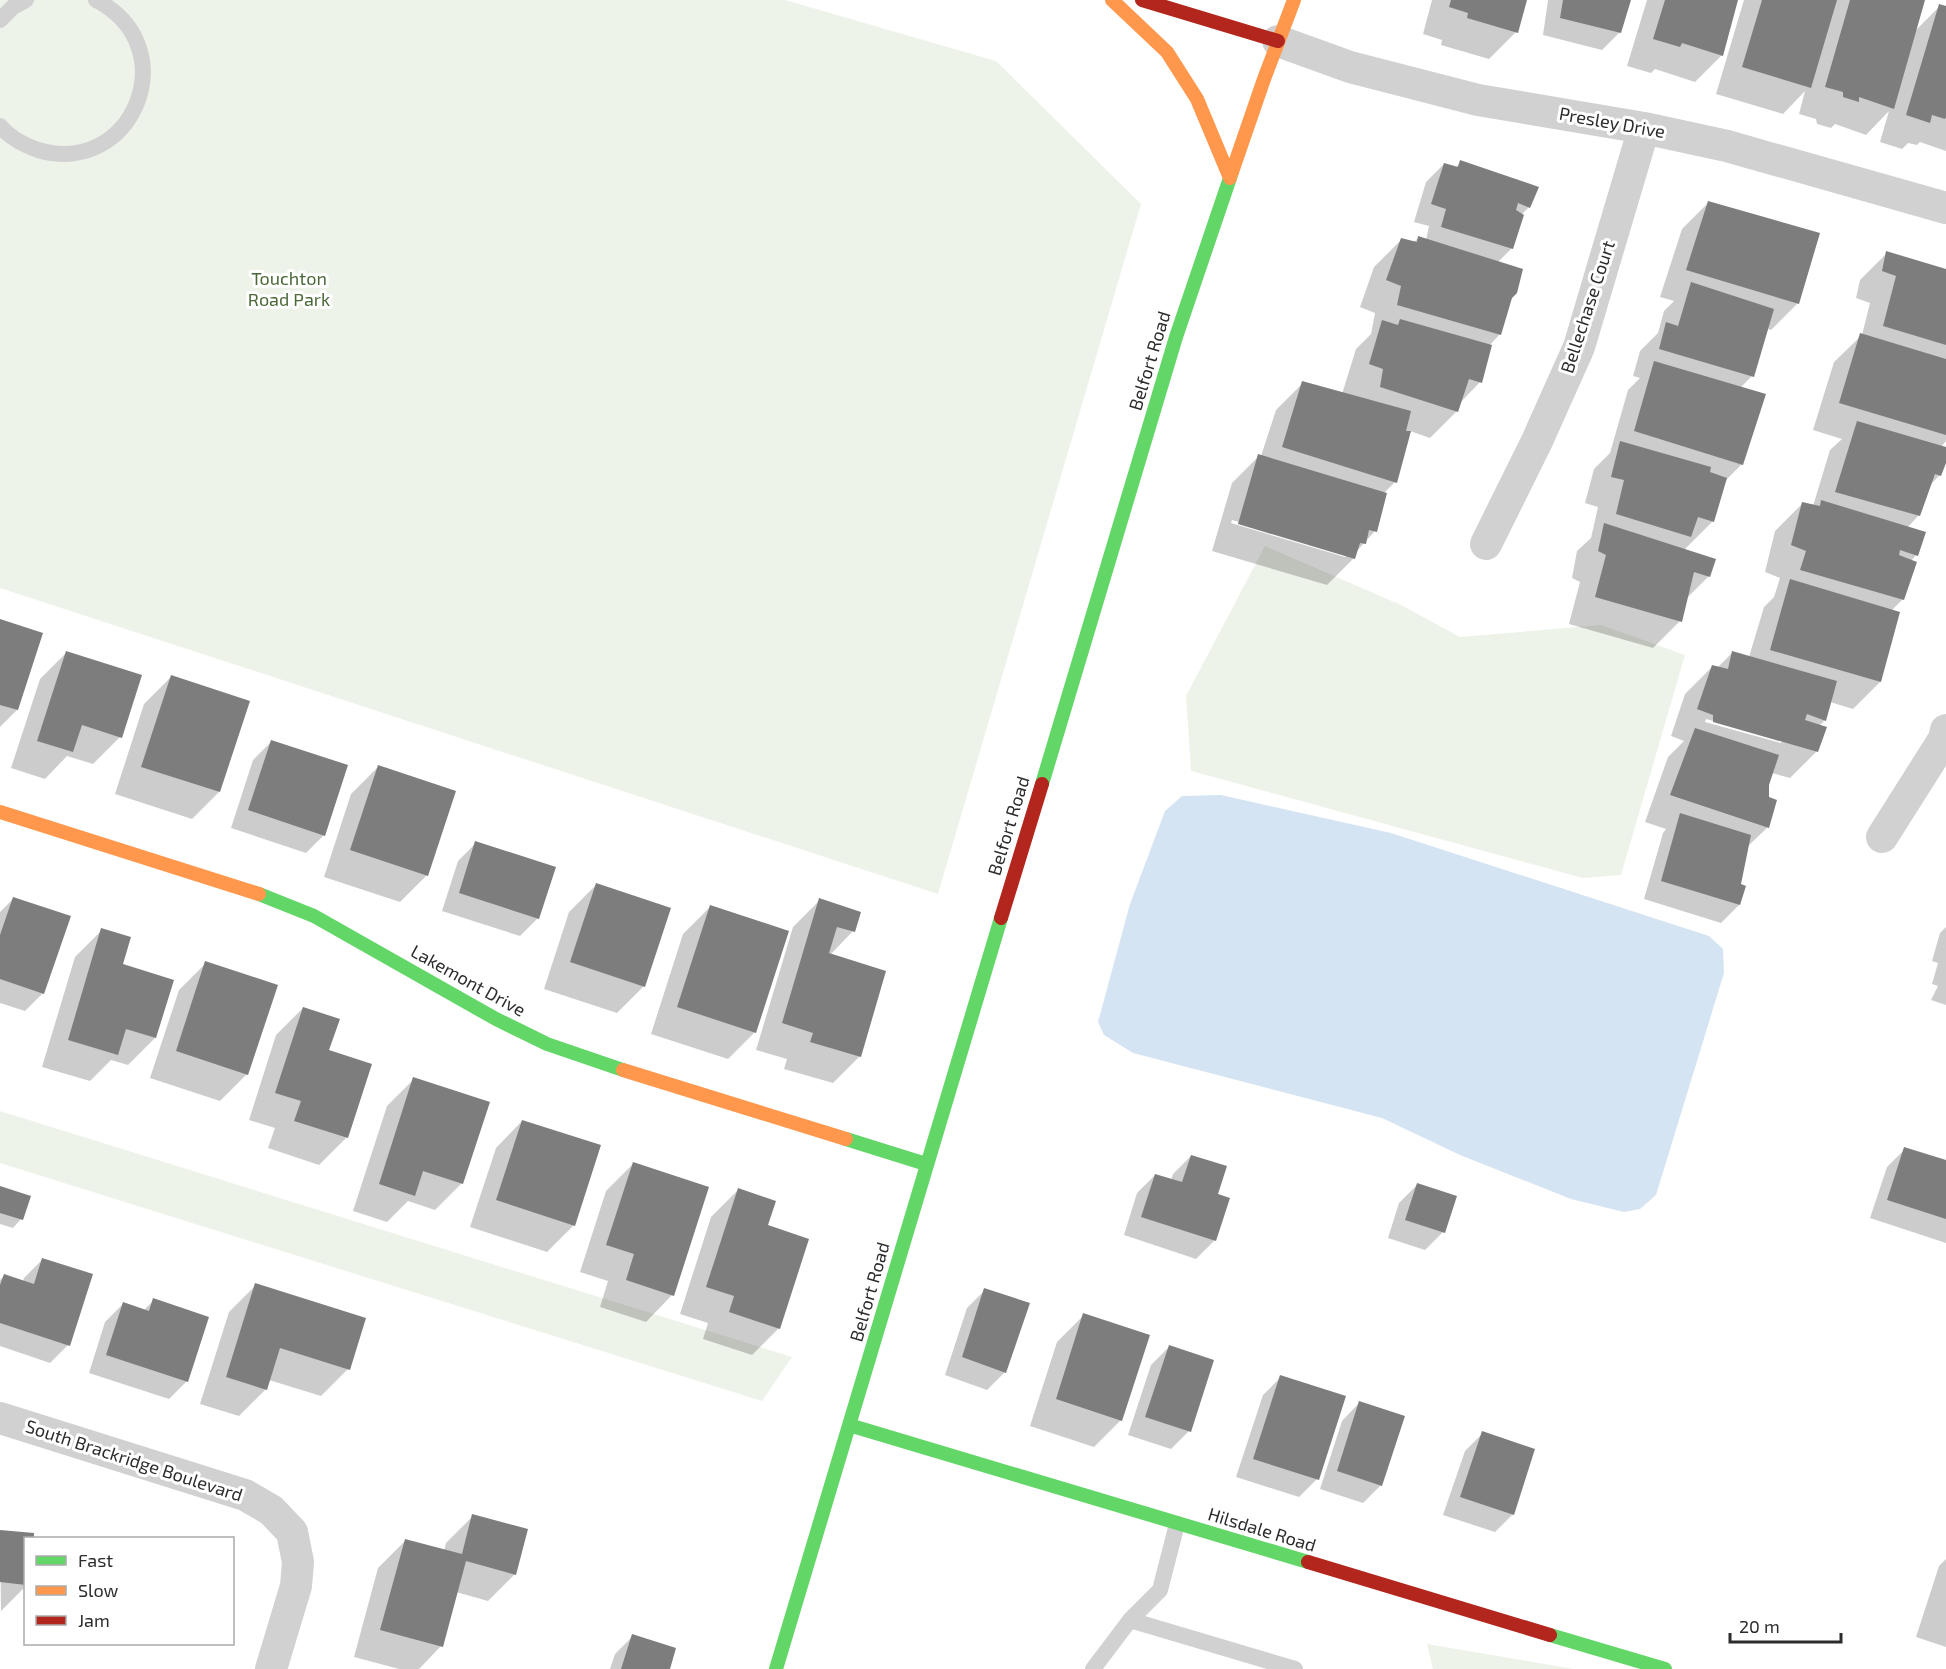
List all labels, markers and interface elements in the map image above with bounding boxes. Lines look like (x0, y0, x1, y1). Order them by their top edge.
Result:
street label: Presley Drive (1557, 102, 1667, 142)
street label: Bellechase Court (1555, 238, 1619, 376)
park label: Touchton Road Park (248, 267, 330, 310)
street label: Belfort Road (1124, 308, 1175, 413)
street label: Belfort Road (983, 773, 1034, 878)
street label: Lakemont Drive (407, 940, 530, 1021)
street label: Belfort Road (844, 1239, 894, 1344)
street label: South Brackridge Boulevard (23, 1415, 246, 1506)
street label: Hilsdale Road (1206, 1502, 1319, 1556)
legend (24, 1537, 234, 1645)
text: Fast (78, 1549, 113, 1571)
text: Slow (78, 1579, 119, 1601)
scale bar (1730, 1606, 1841, 1644)
text: Jam (78, 1609, 110, 1631)
text: 20 m (1739, 1615, 1780, 1637)

